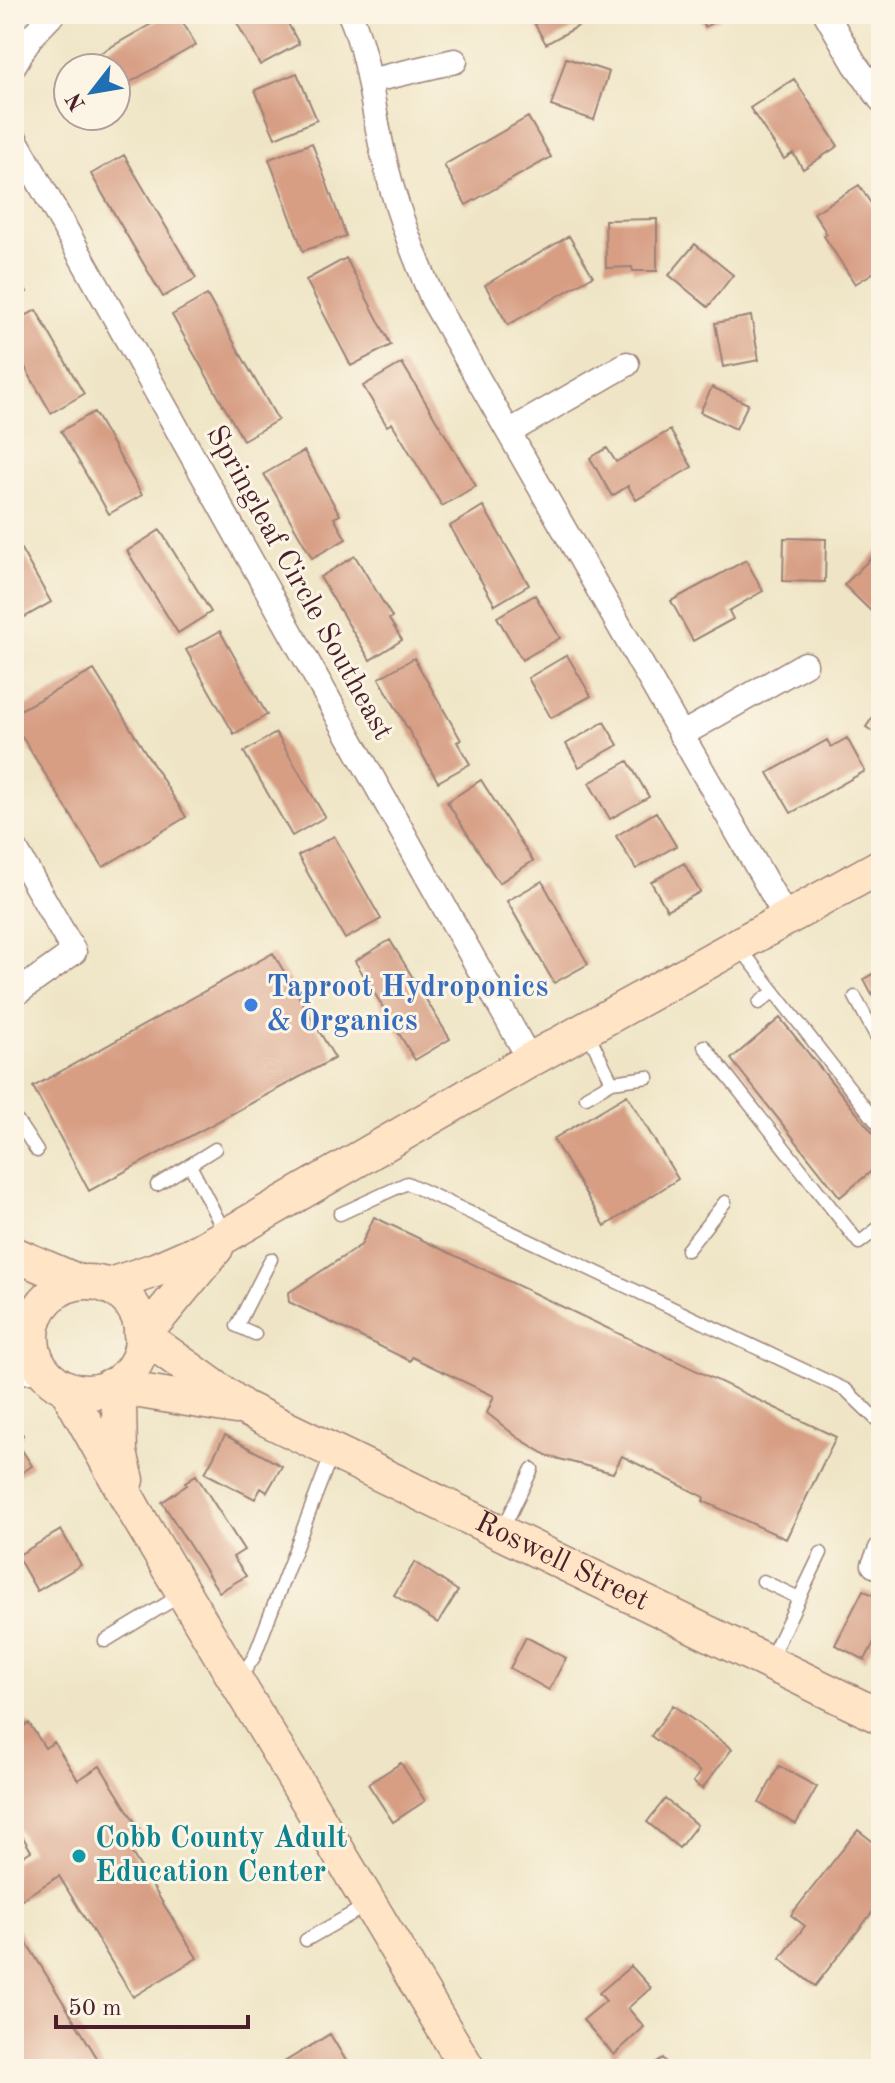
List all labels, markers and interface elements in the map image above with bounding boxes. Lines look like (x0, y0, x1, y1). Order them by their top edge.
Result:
north arrow (52, 52, 132, 132)
text: N (63, 88, 90, 114)
street label: Springleaf Circle Southeast (200, 421, 398, 745)
place label: Taproot Hydroponics & Organics (267, 973, 548, 1037)
marker: Taproot Hydroponics & Organics (242, 996, 260, 1014)
street label: Roswell Street (470, 1507, 653, 1617)
place label: Cobb County Adult Education Center (95, 1824, 348, 1888)
marker: Cobb County Adult Education Center (70, 1847, 88, 1865)
scale bar (56, 1979, 248, 2029)
text: 50 m (68, 1997, 122, 2021)

